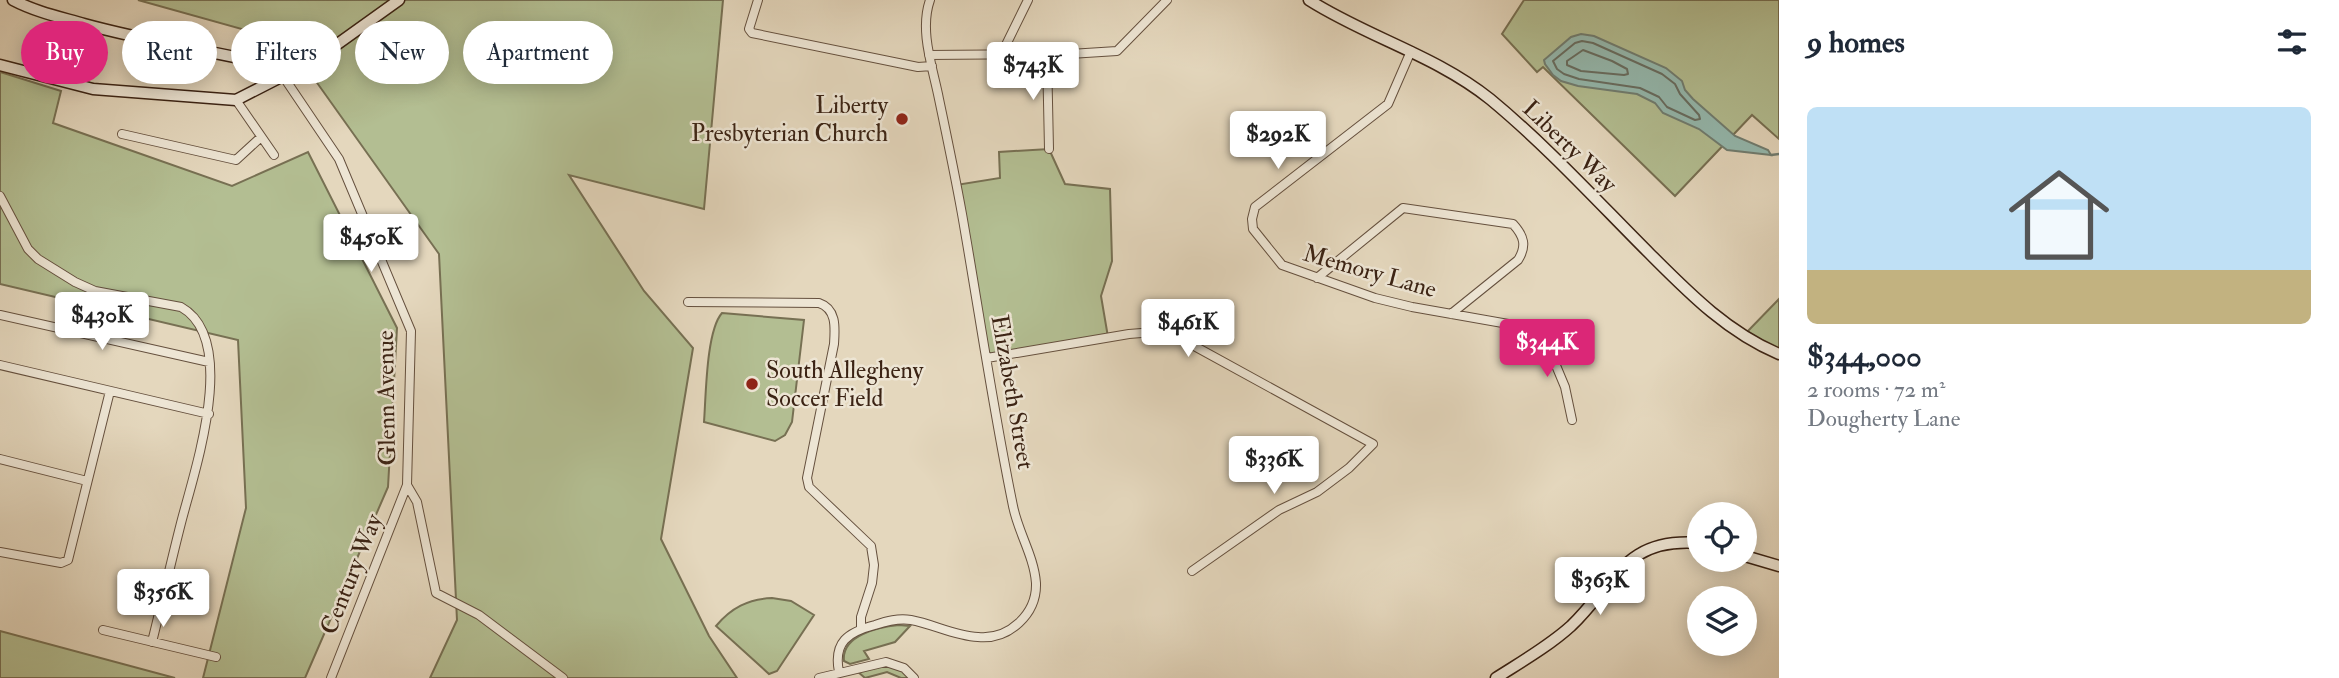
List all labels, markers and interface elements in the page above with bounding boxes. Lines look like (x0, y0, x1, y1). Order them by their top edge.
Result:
chip: Buy (21, 21, 108, 84)
chip: Rent (122, 21, 217, 84)
chip: Filters (231, 21, 341, 84)
chip: New (355, 21, 449, 84)
chip: Apartment (463, 21, 613, 84)
icon: filters (2273, 23, 2311, 61)
text: 9 homes (1807, 24, 1905, 61)
pin: $743K (984, 42, 1082, 102)
text: $743K (1003, 50, 1063, 79)
place label: Liberty Presbyterian Church (691, 90, 888, 149)
street label: Liberty Way (1516, 93, 1624, 200)
marker: Liberty Presbyterian Church (894, 111, 910, 127)
pin: $292K (1229, 111, 1327, 171)
text: $292K (1246, 119, 1310, 148)
icon: home (1996, 152, 2122, 278)
pin: $450K (322, 215, 420, 274)
text: $450K (339, 222, 403, 251)
street label: Memory Lane (1300, 238, 1440, 305)
pin: $430K (53, 292, 151, 352)
text: $430K (71, 300, 133, 329)
pin: $461K (1139, 300, 1237, 359)
text: $461K (1157, 307, 1219, 336)
street label: Elizabeth Street (984, 312, 1041, 472)
pin: $344K (1498, 320, 1596, 379)
text: $344K (1516, 327, 1578, 356)
street label: Glenn Avenue (370, 330, 403, 466)
text: $344,000 (1807, 338, 1922, 375)
place label: South Allegheny Soccer Field (766, 355, 924, 414)
text: 2 rooms · 72 m² (1807, 375, 1945, 404)
marker: South Allegheny Soccer Field (744, 376, 760, 392)
text: Dougherty Lane (1807, 404, 1960, 433)
pin: $336K (1225, 436, 1323, 496)
text: $336K (1245, 444, 1303, 473)
map controls (1687, 502, 1757, 656)
button: locate (1687, 502, 1757, 572)
street label: Century Way (313, 509, 390, 639)
pin: $363K (1551, 558, 1649, 617)
text: $363K (1571, 565, 1629, 594)
pin: $356K (114, 570, 212, 629)
text: $356K (133, 577, 193, 606)
button: layers (1687, 586, 1757, 656)

